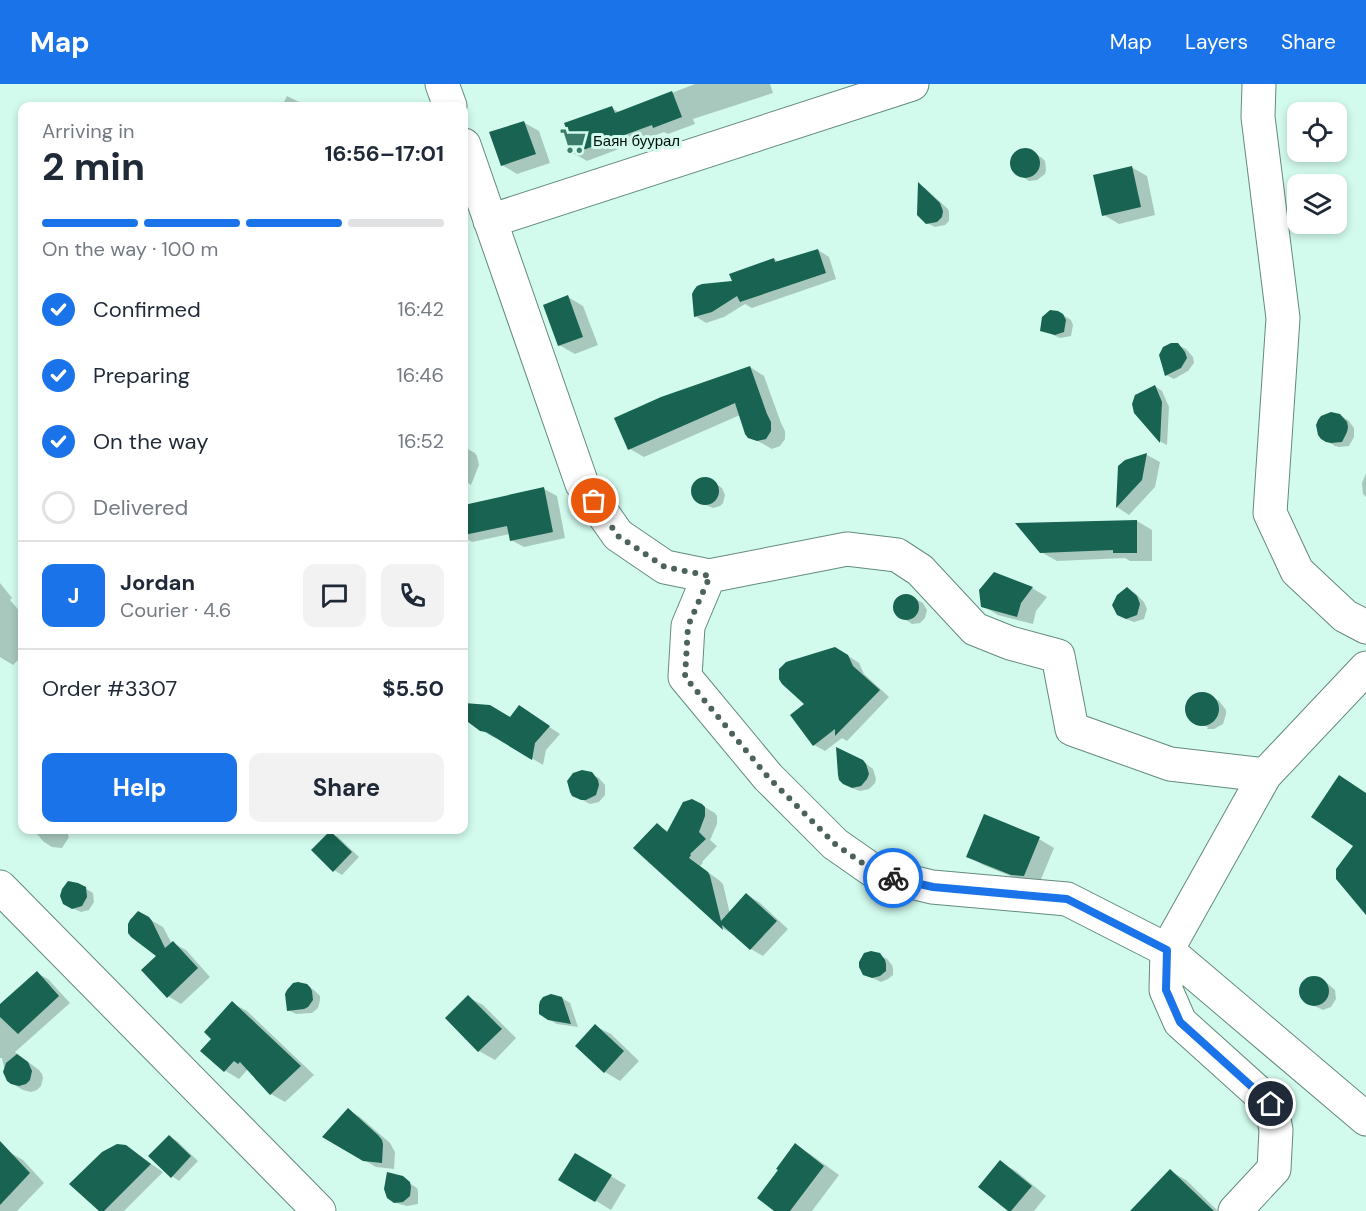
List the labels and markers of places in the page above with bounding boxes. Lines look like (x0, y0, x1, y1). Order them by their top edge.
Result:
supermarket icon: Баян буурал (558, 126, 588, 156)
place label: Баян буурал (593, 131, 680, 151)
pin (568, 475, 619, 526)
pin (1245, 1078, 1296, 1129)

